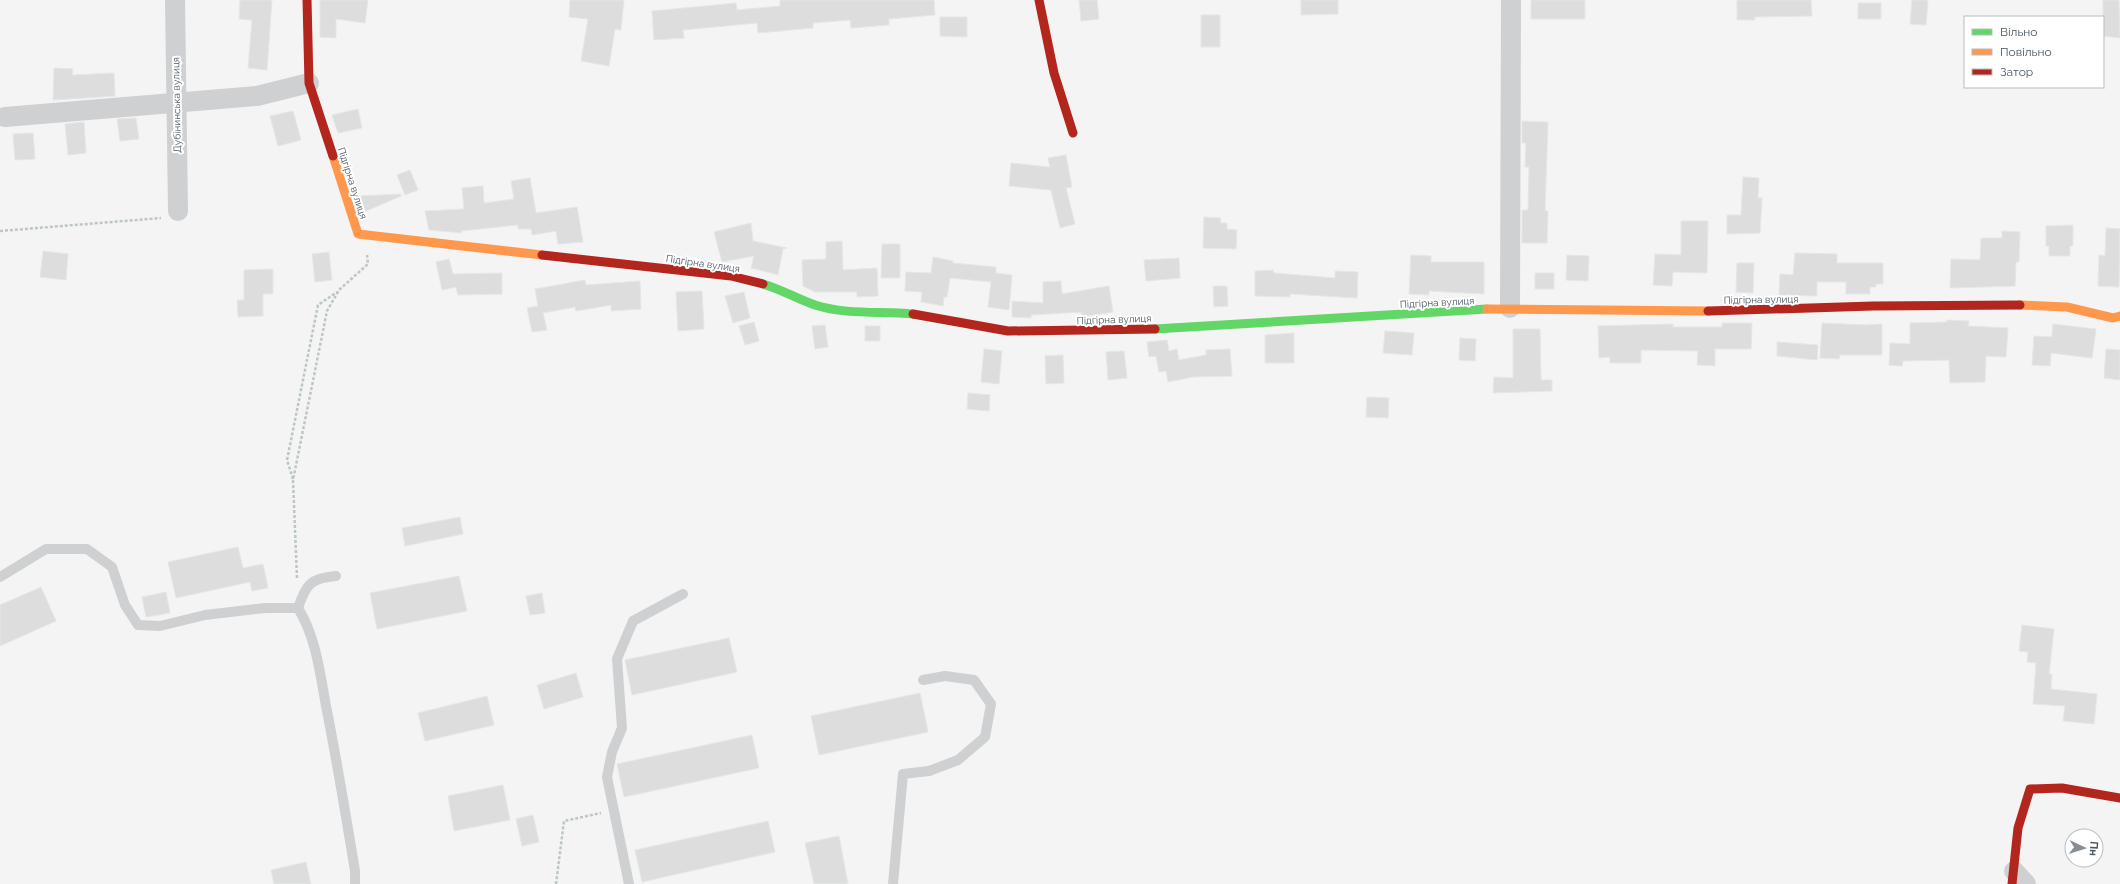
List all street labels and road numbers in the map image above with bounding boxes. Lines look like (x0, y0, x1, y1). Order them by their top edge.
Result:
street label: Дубінинська вулиця (170, 57, 183, 153)
street label: Підгірна вулиця (336, 146, 369, 220)
street label: Підгірна вулиця (665, 253, 741, 274)
street label: Підгірна вулиця (1724, 293, 1798, 306)
street label: Підгірна вулиця (1399, 295, 1475, 310)
street label: Підгірна вулиця (1076, 313, 1152, 326)

